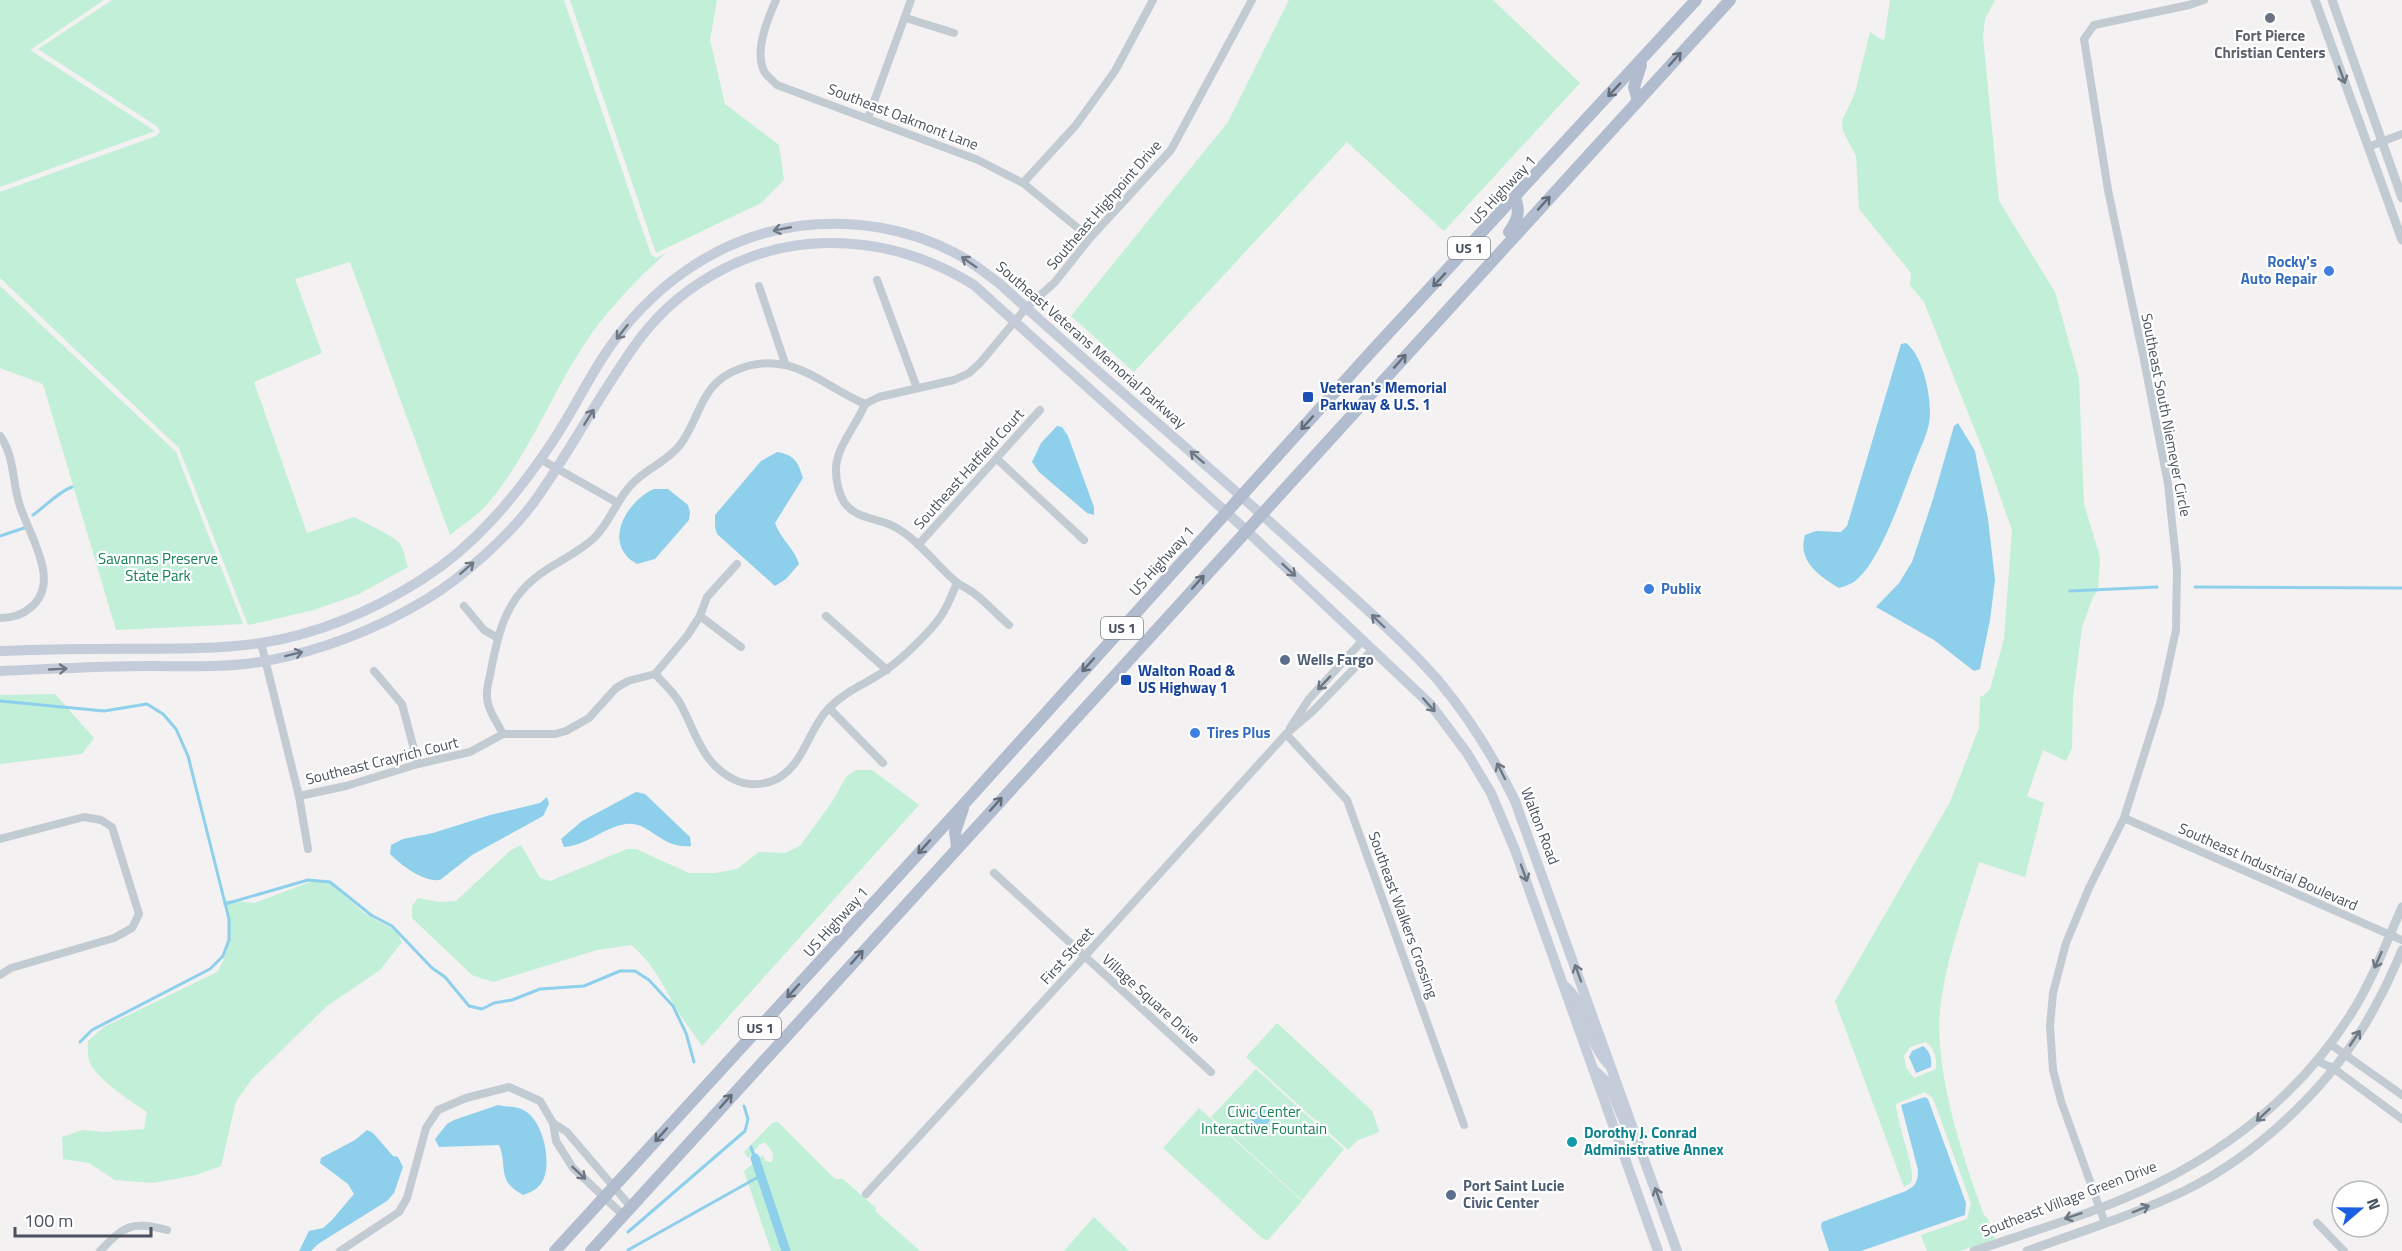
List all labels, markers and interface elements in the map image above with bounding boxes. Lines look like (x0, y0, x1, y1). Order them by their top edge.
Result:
marker: Fort Pierce Christian Centers (2263, 11, 2277, 25)
place label: Fort Pierce Christian Centers (2214, 24, 2326, 64)
one-way arrow (1668, 52, 1682, 67)
one-way arrow (2338, 65, 2349, 84)
street label: Southeast Oakmont Lane (824, 77, 982, 156)
one-way arrow (1608, 82, 1622, 97)
street label: Southeast Highpoint Drive (1041, 135, 1167, 275)
street label: US Highway 1 (1464, 150, 1541, 230)
one-way arrow (1537, 196, 1551, 211)
one-way arrow (773, 224, 792, 235)
road number: US 1 (1448, 237, 1490, 259)
place label: Rocky's Auto Repair (2241, 250, 2317, 290)
street label: Southeast Veterans Memorial Parkway (991, 255, 1192, 434)
one-way arrow (962, 256, 978, 268)
marker: Rocky's Auto Repair (2322, 264, 2336, 278)
one-way arrow (1432, 272, 1446, 287)
street label: Southeast South Niemeyer Circle (2135, 311, 2198, 519)
one-way arrow (616, 324, 629, 340)
one-way arrow (1393, 354, 1407, 369)
place label: Veteran's Memorial Parkway & U.S. 1 (1320, 376, 1447, 416)
marker: Veteran's Memorial Parkway & U.S. 1 (1301, 390, 1315, 404)
street label: Southeast Hatfield Court (908, 403, 1030, 534)
one-way arrow (582, 409, 595, 426)
one-way arrow (1300, 415, 1314, 430)
one-way arrow (1190, 450, 1205, 464)
street label: US Highway 1 (1124, 520, 1200, 601)
park label: Savannas Preserve State Park (98, 547, 218, 587)
one-way arrow (459, 562, 475, 575)
one-way arrow (1281, 562, 1296, 577)
one-way arrow (1191, 575, 1205, 590)
place label: Publix (1661, 577, 1701, 600)
marker: Publix (1642, 582, 1656, 596)
one-way arrow (1370, 614, 1385, 628)
road number: US 1 (1101, 617, 1143, 639)
one-way arrow (284, 647, 303, 659)
place label: Wells Fargo (1297, 648, 1374, 671)
marker: Wells Fargo (1278, 653, 1292, 667)
one-way arrow (1081, 658, 1095, 673)
place label: Walton Road & US Highway 1 (1138, 659, 1236, 699)
one-way arrow (48, 663, 68, 674)
marker: Walton Road & US Highway 1 (1119, 673, 1133, 687)
one-way arrow (1317, 675, 1331, 690)
one-way arrow (1422, 697, 1436, 712)
place label: Tires Plus (1207, 721, 1271, 744)
marker: Tires Plus (1188, 726, 1202, 740)
street label: Southeast Crayrich Court (303, 730, 461, 791)
one-way arrow (1494, 763, 1506, 781)
street label: Walton Road (1515, 784, 1566, 868)
one-way arrow (989, 797, 1003, 812)
street label: Southeast Industrial Boulevard (2175, 817, 2362, 917)
street label: Southeast Walkers Crossing (1363, 828, 1444, 1002)
one-way arrow (918, 839, 932, 854)
one-way arrow (1519, 864, 1530, 882)
street label: US Highway 1 (798, 881, 874, 962)
street label: First Street (1034, 921, 1099, 990)
street label: Village Square Drive (1097, 948, 1206, 1049)
one-way arrow (850, 949, 864, 964)
one-way arrow (2372, 951, 2383, 969)
one-way arrow (1572, 964, 1583, 982)
one-way arrow (786, 983, 800, 998)
road number: US 1 (739, 1017, 781, 1039)
one-way arrow (2350, 1030, 2362, 1047)
one-way arrow (719, 1094, 733, 1109)
park label: Civic Center Interactive Fountain (1201, 1100, 1327, 1140)
one-way arrow (2255, 1108, 2270, 1123)
place label: Dorothy J. Conrad Administrative Annex (1584, 1121, 1724, 1161)
one-way arrow (654, 1127, 668, 1142)
marker: Dorothy J. Conrad Administrative Annex (1565, 1135, 1579, 1149)
street label: Southeast Village Green Drive (1978, 1154, 2160, 1243)
one-way arrow (572, 1166, 587, 1180)
place label: Port Saint Lucie Civic Center (1463, 1174, 1565, 1214)
north arrow (2330, 1179, 2390, 1239)
one-way arrow (1651, 1187, 1662, 1206)
marker: Port Saint Lucie Civic Center (1444, 1188, 1458, 1202)
text: N (2361, 1195, 2387, 1213)
scale bar (15, 1200, 152, 1238)
one-way arrow (2131, 1203, 2149, 1214)
text: 100 m (24, 1207, 73, 1234)
one-way arrow (2064, 1211, 2083, 1222)

